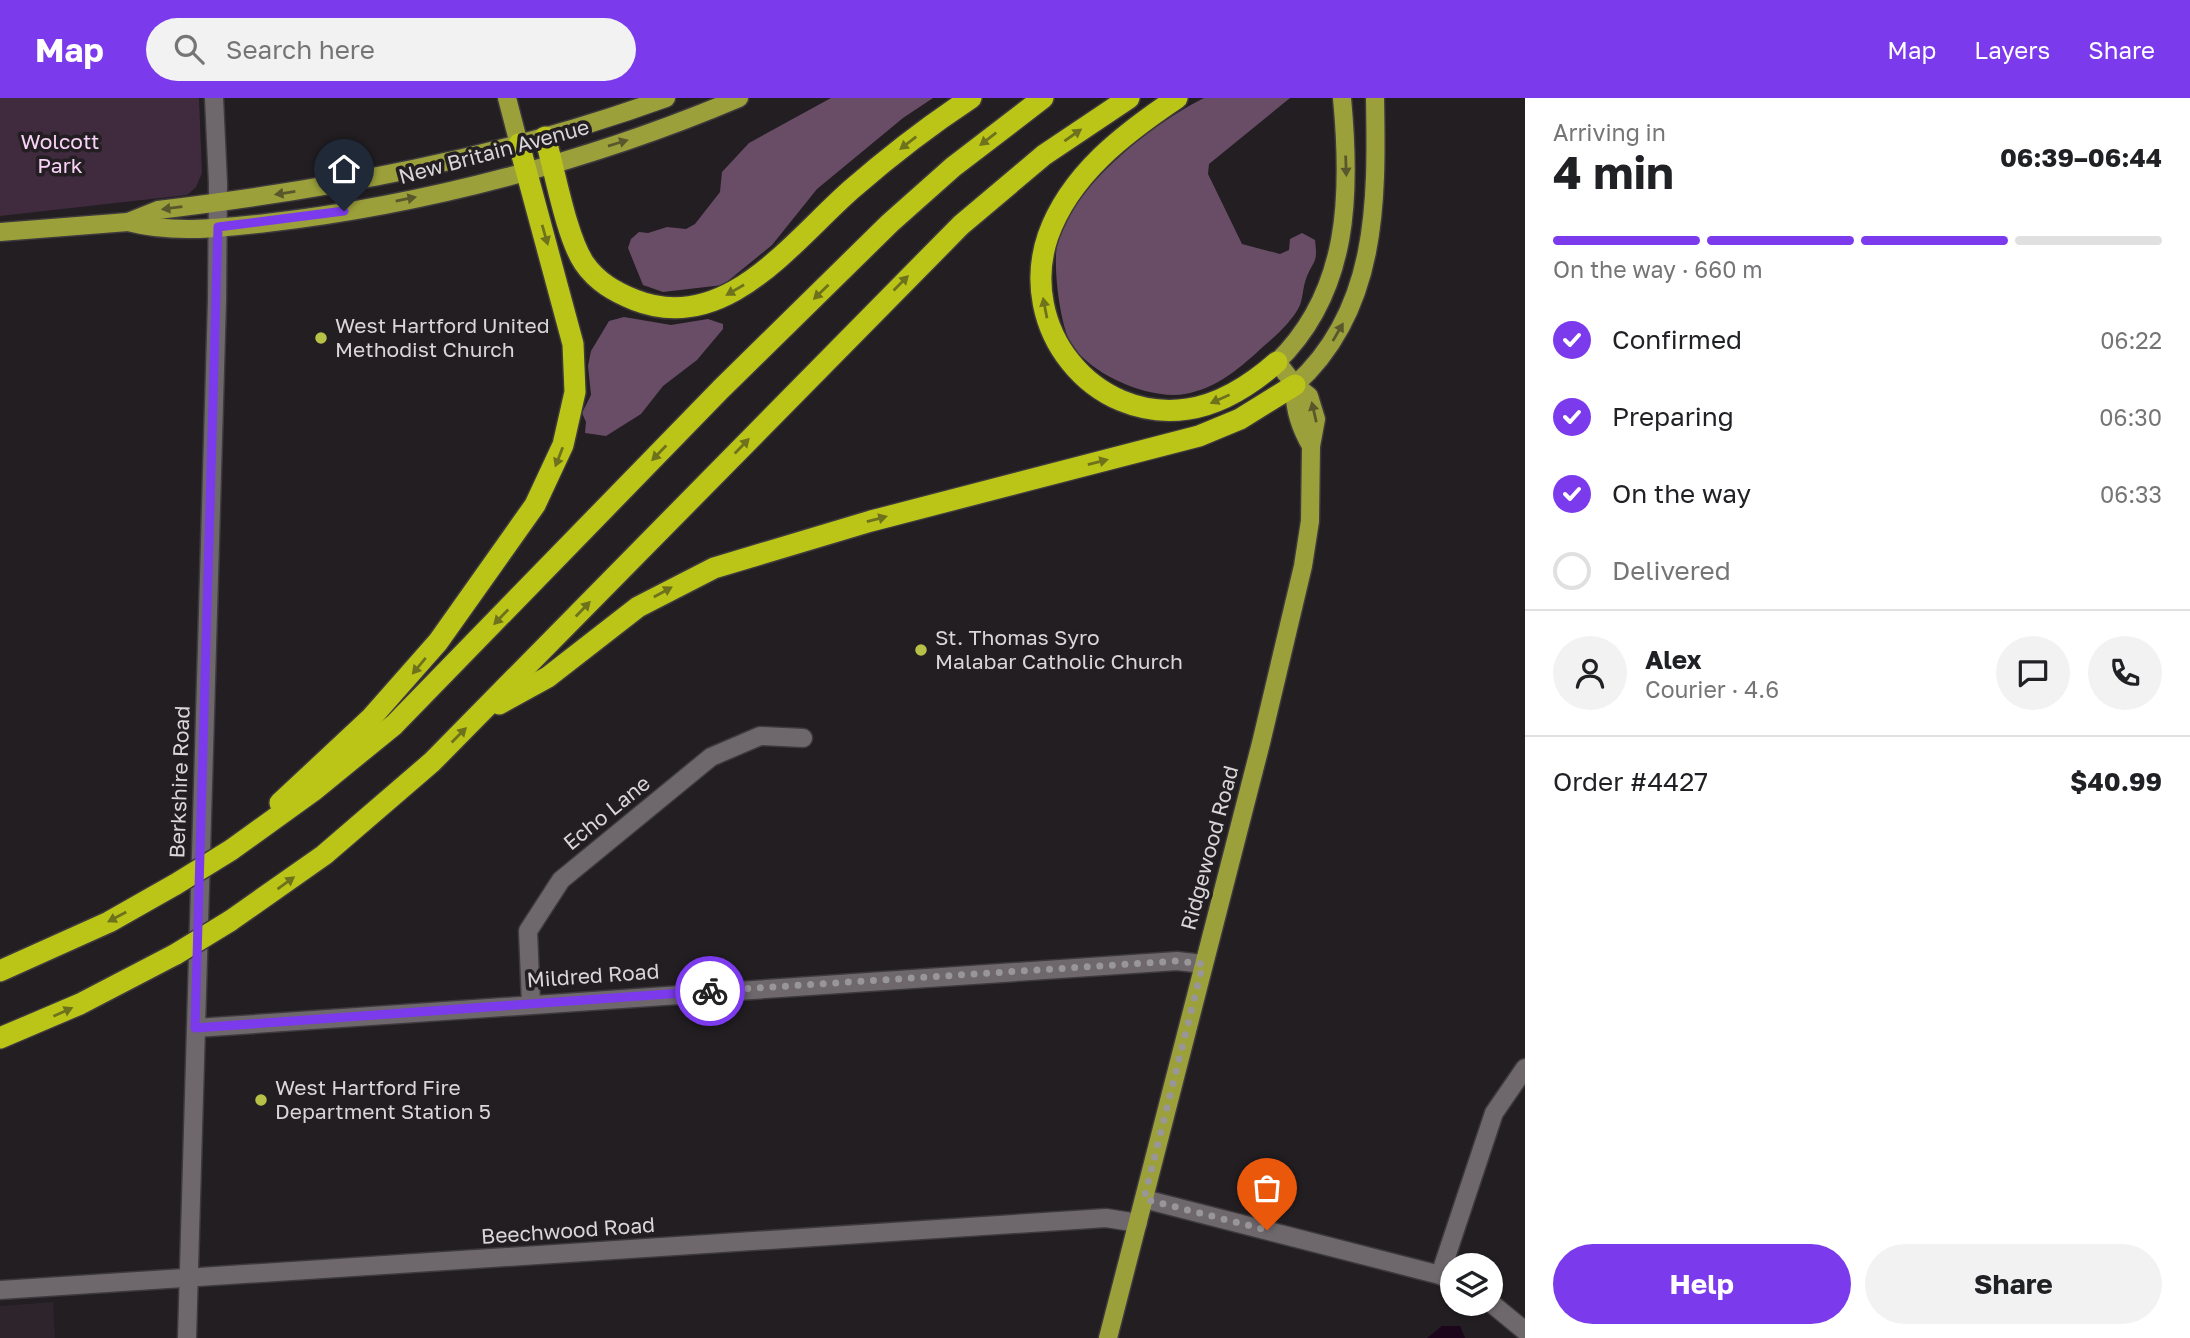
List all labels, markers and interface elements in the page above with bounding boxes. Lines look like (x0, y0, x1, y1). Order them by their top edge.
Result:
search box (146, 18, 636, 81)
text: Map (35, 30, 104, 69)
icon: search (170, 30, 208, 68)
text: Search here (226, 34, 375, 65)
text: Map (1887, 35, 1936, 64)
text: Layers (1974, 35, 2050, 64)
text: Share (2088, 35, 2155, 64)
street label: New Britain Avenue (396, 113, 592, 189)
text: Arriving in (1553, 118, 1666, 146)
park label: Wolcott Park (20, 128, 100, 178)
one-way arrow (1064, 128, 1082, 142)
one-way arrow (979, 131, 997, 145)
one-way arrow (899, 135, 917, 149)
one-way arrow (607, 137, 628, 147)
pin (314, 139, 374, 211)
text: 06:39–06:44 (2000, 142, 2162, 173)
text: 4 min (1553, 144, 1674, 199)
icon: home (325, 150, 363, 188)
one-way arrow (1340, 155, 1351, 177)
one-way arrow (274, 188, 296, 199)
one-way arrow (395, 194, 417, 205)
one-way arrow (161, 203, 183, 214)
one-way arrow (541, 225, 551, 246)
text: On the way · 660 m (1553, 255, 1763, 283)
one-way arrow (892, 275, 909, 292)
one-way arrow (726, 284, 745, 296)
one-way arrow (812, 284, 829, 301)
one-way arrow (1040, 297, 1051, 319)
place label: West Hartford United Methodist Church (335, 312, 550, 362)
icon: check (1553, 321, 1591, 359)
one-way arrow (1332, 323, 1344, 342)
text: Confirmed (1612, 324, 1742, 355)
text: 06:22 (2100, 326, 2162, 354)
marker: West Hartford United Methodist Church (313, 330, 329, 346)
one-way arrow (1210, 393, 1230, 405)
icon: check (1553, 398, 1591, 436)
one-way arrow (1308, 401, 1319, 423)
text: Preparing (1612, 401, 1734, 432)
text: 06:30 (2099, 403, 2162, 431)
one-way arrow (733, 438, 749, 455)
one-way arrow (652, 444, 668, 461)
one-way arrow (553, 446, 564, 467)
one-way arrow (1087, 456, 1109, 467)
icon: check (1553, 475, 1591, 513)
text: On the way (1612, 478, 1751, 509)
text: 06:33 (2100, 480, 2162, 508)
one-way arrow (867, 513, 889, 524)
text: Delivered (1612, 555, 1731, 586)
one-way arrow (653, 586, 672, 598)
one-way arrow (574, 601, 590, 618)
one-way arrow (493, 608, 510, 625)
place label: St. Thomas Syro Malabar Catholic Church (935, 624, 1183, 674)
button: person (1553, 636, 1627, 710)
button: chat (1996, 636, 2070, 710)
button: phone (2088, 636, 2162, 710)
marker: St. Thomas Syro Malabar Catholic Church (913, 642, 929, 658)
text: Alex (1645, 644, 1702, 675)
one-way arrow (412, 657, 427, 674)
text: Courier · 4.6 (1645, 675, 1779, 703)
street label: Berkshire Road (163, 705, 195, 859)
one-way arrow (451, 727, 468, 744)
street label: Ridgewood Road (1175, 763, 1244, 933)
text: Order #4427 (1553, 766, 1708, 797)
text: $40.99 (2070, 766, 2162, 797)
street label: Echo Lane (558, 769, 655, 855)
one-way arrow (277, 876, 296, 890)
one-way arrow (107, 911, 127, 923)
courier (675, 956, 745, 1026)
street label: Mildred Road (526, 957, 660, 993)
icon: bike (691, 972, 729, 1010)
one-way arrow (53, 1006, 73, 1018)
place label: West Hartford Fire Department Station 5 (275, 1074, 491, 1124)
marker: West Hartford Fire Department Station 5 (253, 1092, 269, 1108)
pin (1237, 1158, 1297, 1230)
icon: bag (1248, 1169, 1286, 1207)
street label: Beechwood Road (480, 1211, 656, 1249)
button: Help (1553, 1244, 1851, 1324)
button: Share (1865, 1244, 2162, 1324)
map controls (1440, 1253, 1503, 1316)
button: layers (1440, 1253, 1503, 1316)

